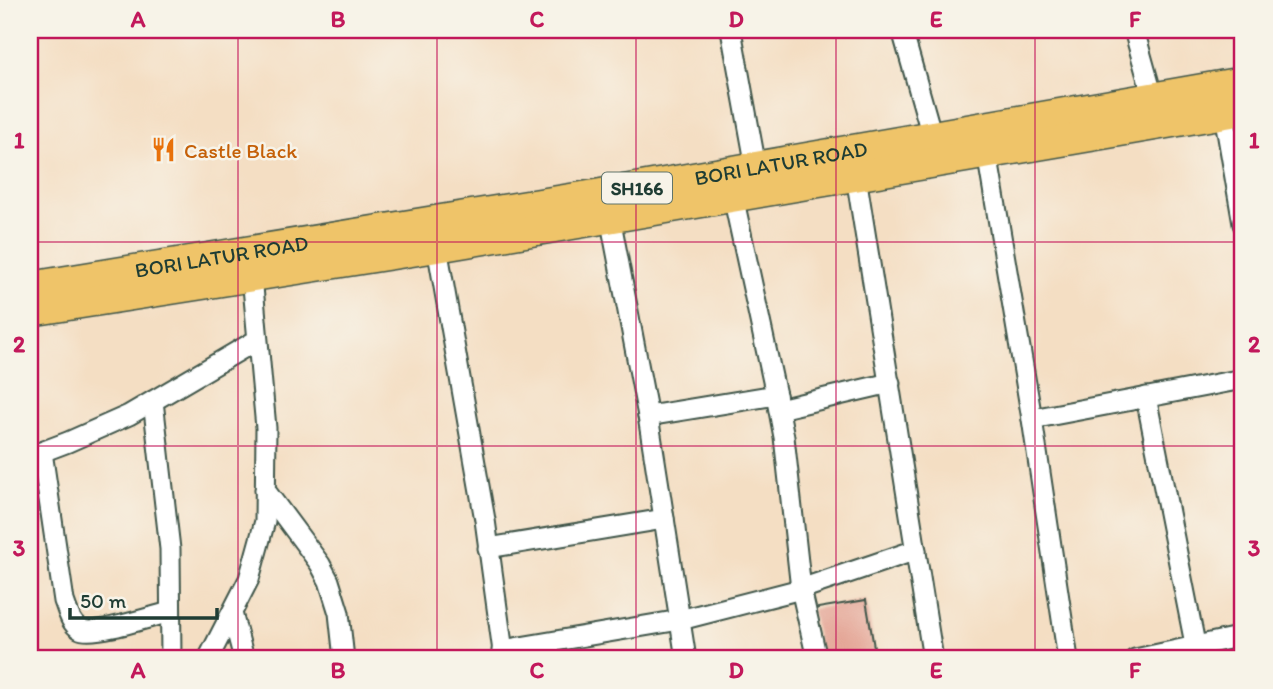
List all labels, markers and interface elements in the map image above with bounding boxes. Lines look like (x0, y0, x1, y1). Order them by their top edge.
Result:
text: A (130, 5, 146, 33)
text: B (331, 5, 346, 33)
text: C (530, 5, 545, 33)
text: D (728, 5, 744, 33)
text: E (930, 5, 943, 33)
text: F (1129, 5, 1142, 33)
text: 1 (14, 126, 25, 154)
text: 1 (1249, 126, 1260, 154)
street label: BORI LATUR ROAD (692, 135, 869, 190)
restaurant icon: Castle Black (150, 136, 178, 164)
place label: Castle Black (184, 138, 297, 163)
road number: SH166 (602, 172, 672, 204)
street label: BORI LATUR ROAD (133, 229, 310, 282)
text: 2 (13, 330, 26, 358)
text: 2 (1248, 330, 1261, 358)
text: 3 (13, 534, 26, 562)
text: 3 (1248, 534, 1261, 562)
scale bar (70, 577, 217, 621)
text: 50 m (80, 588, 127, 613)
text: A (130, 656, 146, 684)
text: B (331, 656, 346, 684)
text: C (530, 656, 545, 684)
text: D (728, 656, 744, 684)
text: E (930, 656, 943, 684)
text: F (1129, 656, 1142, 684)

